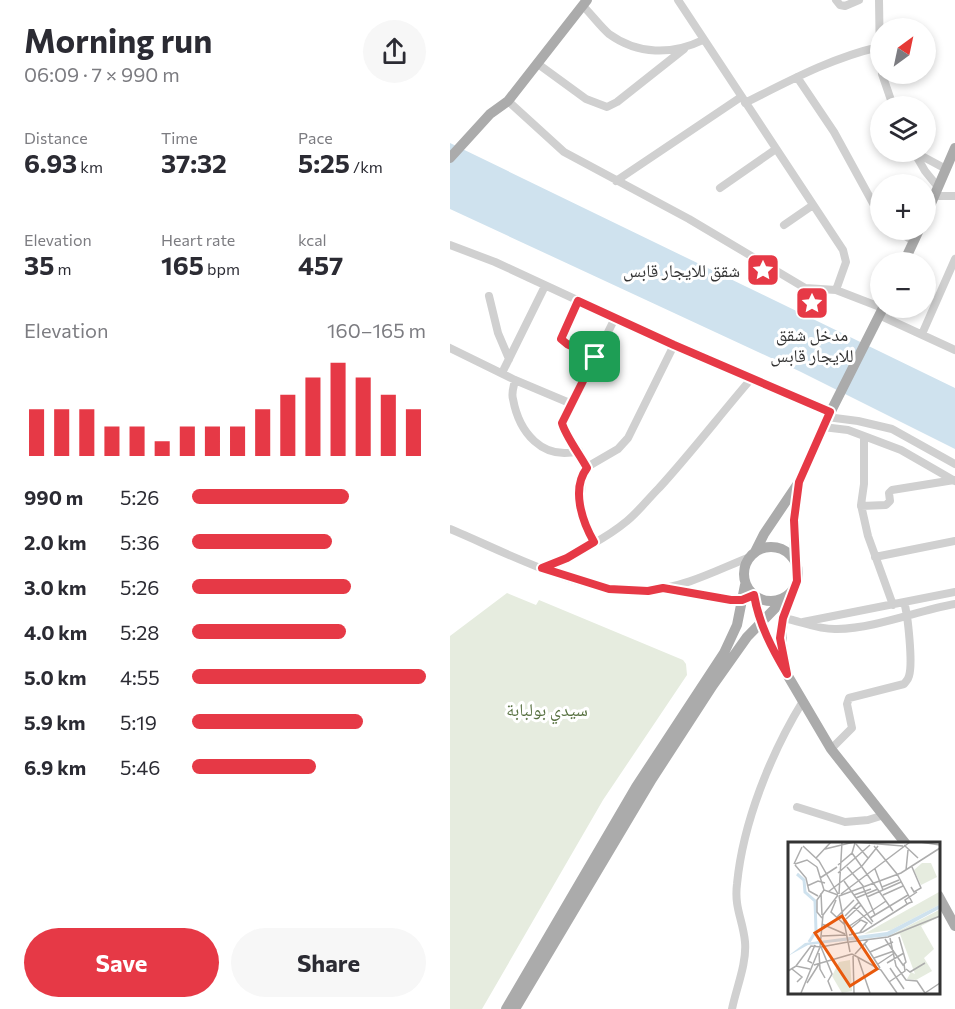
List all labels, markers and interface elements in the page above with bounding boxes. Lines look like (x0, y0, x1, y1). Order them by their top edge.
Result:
north arrow (870, 18, 936, 84)
map controls (870, 18, 936, 318)
text: Morning run (24, 19, 212, 60)
button: share (363, 20, 426, 83)
text: 06:09 · 7 × 990 m (24, 62, 180, 86)
button: layers (870, 96, 936, 162)
text: Distance (24, 128, 88, 147)
text: Time (161, 128, 198, 147)
text: Pace (298, 128, 333, 147)
text: 6.93 (24, 147, 77, 178)
text: 37:32 (161, 147, 227, 178)
text: 5:25 (298, 147, 350, 178)
text: km (77, 157, 103, 176)
text: /km (350, 157, 383, 176)
button: + (870, 174, 936, 240)
text: Elevation (24, 230, 92, 249)
text: Heart rate (161, 230, 235, 249)
text: kcal (298, 230, 327, 249)
text: 35 (24, 249, 54, 280)
text: 165 (161, 249, 204, 280)
text: 457 (298, 249, 343, 280)
place icon: شقق للايجار قابس (745, 252, 781, 288)
button: − (870, 252, 936, 318)
text: m (54, 259, 71, 278)
text: bpm (204, 259, 240, 278)
place label: شقق للايجار قابس (623, 259, 740, 282)
place icon: مدخل شقق للايجار قابس (794, 285, 830, 321)
text: Elevation (24, 318, 109, 342)
text: 160–165 m (327, 318, 426, 342)
place label: مدخل شقق للايجار قابس (770, 323, 854, 367)
pin (569, 331, 620, 382)
icon: arrive (578, 340, 611, 373)
text: 990 m (24, 485, 83, 509)
text: 5:26 (120, 485, 159, 509)
text: 2.0 km (24, 530, 86, 554)
text: 5:36 (120, 530, 160, 554)
text: 3.0 km (24, 575, 86, 599)
text: 5:26 (120, 575, 159, 599)
text: 4.0 km (24, 620, 87, 644)
text: 5:28 (120, 620, 159, 644)
text: 5.0 km (24, 665, 86, 689)
text: 4:55 (120, 665, 160, 689)
park label: سيدي بولبابة (506, 698, 588, 725)
text: 5.9 km (24, 710, 86, 734)
text: 5:19 (120, 710, 157, 734)
text: 6.9 km (24, 755, 86, 779)
text: 5:46 (120, 755, 160, 779)
inset map (788, 842, 940, 994)
button: Save (24, 928, 219, 997)
button: Share (231, 928, 426, 997)

